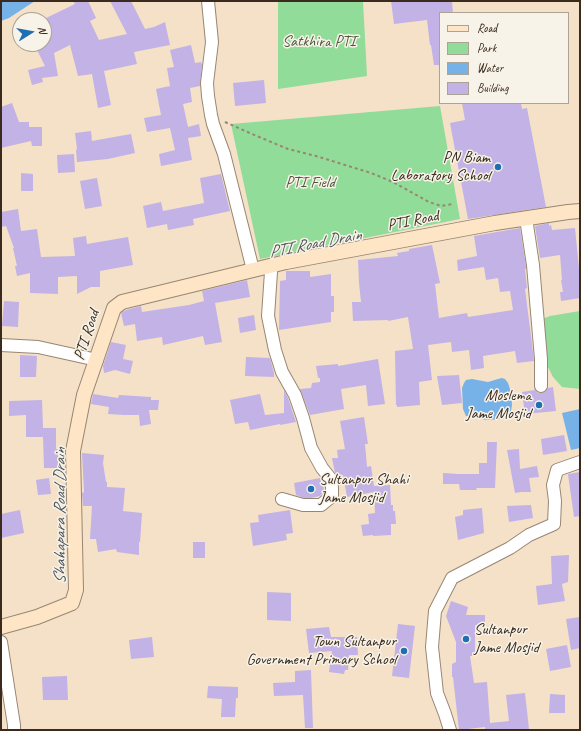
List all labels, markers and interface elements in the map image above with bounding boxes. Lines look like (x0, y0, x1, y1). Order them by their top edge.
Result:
north arrow (12, 12, 52, 52)
legend (439, 12, 569, 104)
text: Road (477, 20, 497, 36)
text: N (35, 25, 50, 35)
park label: Satkhira PTI (282, 32, 356, 52)
text: Park (477, 40, 496, 56)
text: Water (477, 60, 503, 76)
text: Building (477, 80, 509, 96)
place label: PN Biam Laboratory School (391, 148, 490, 186)
marker: PN Biam Laboratory School (493, 162, 503, 172)
park label: PTI Field (285, 173, 335, 193)
street label: PTI Road (386, 207, 440, 235)
water label: PTI Road Drain (267, 225, 363, 263)
street label: PTI Road (70, 307, 104, 363)
place label: Moslema Jame Mosjid (466, 386, 531, 424)
marker: Moslema Jame Mosjid (534, 400, 544, 410)
water label: Shahapara Road Drain (51, 448, 71, 584)
place label: Sultanpur Shahi Jame Mosjid (319, 470, 409, 508)
marker: Sultanpur Shahi Jame Mosjid (306, 484, 316, 494)
place label: Sultanpur Jame Mosjid (474, 620, 539, 658)
place label: Town Sultanpur Government Primary School (247, 632, 396, 670)
marker: Sultanpur Jame Mosjid (461, 634, 471, 644)
marker: Town Sultanpur Government Primary School (399, 646, 409, 656)

